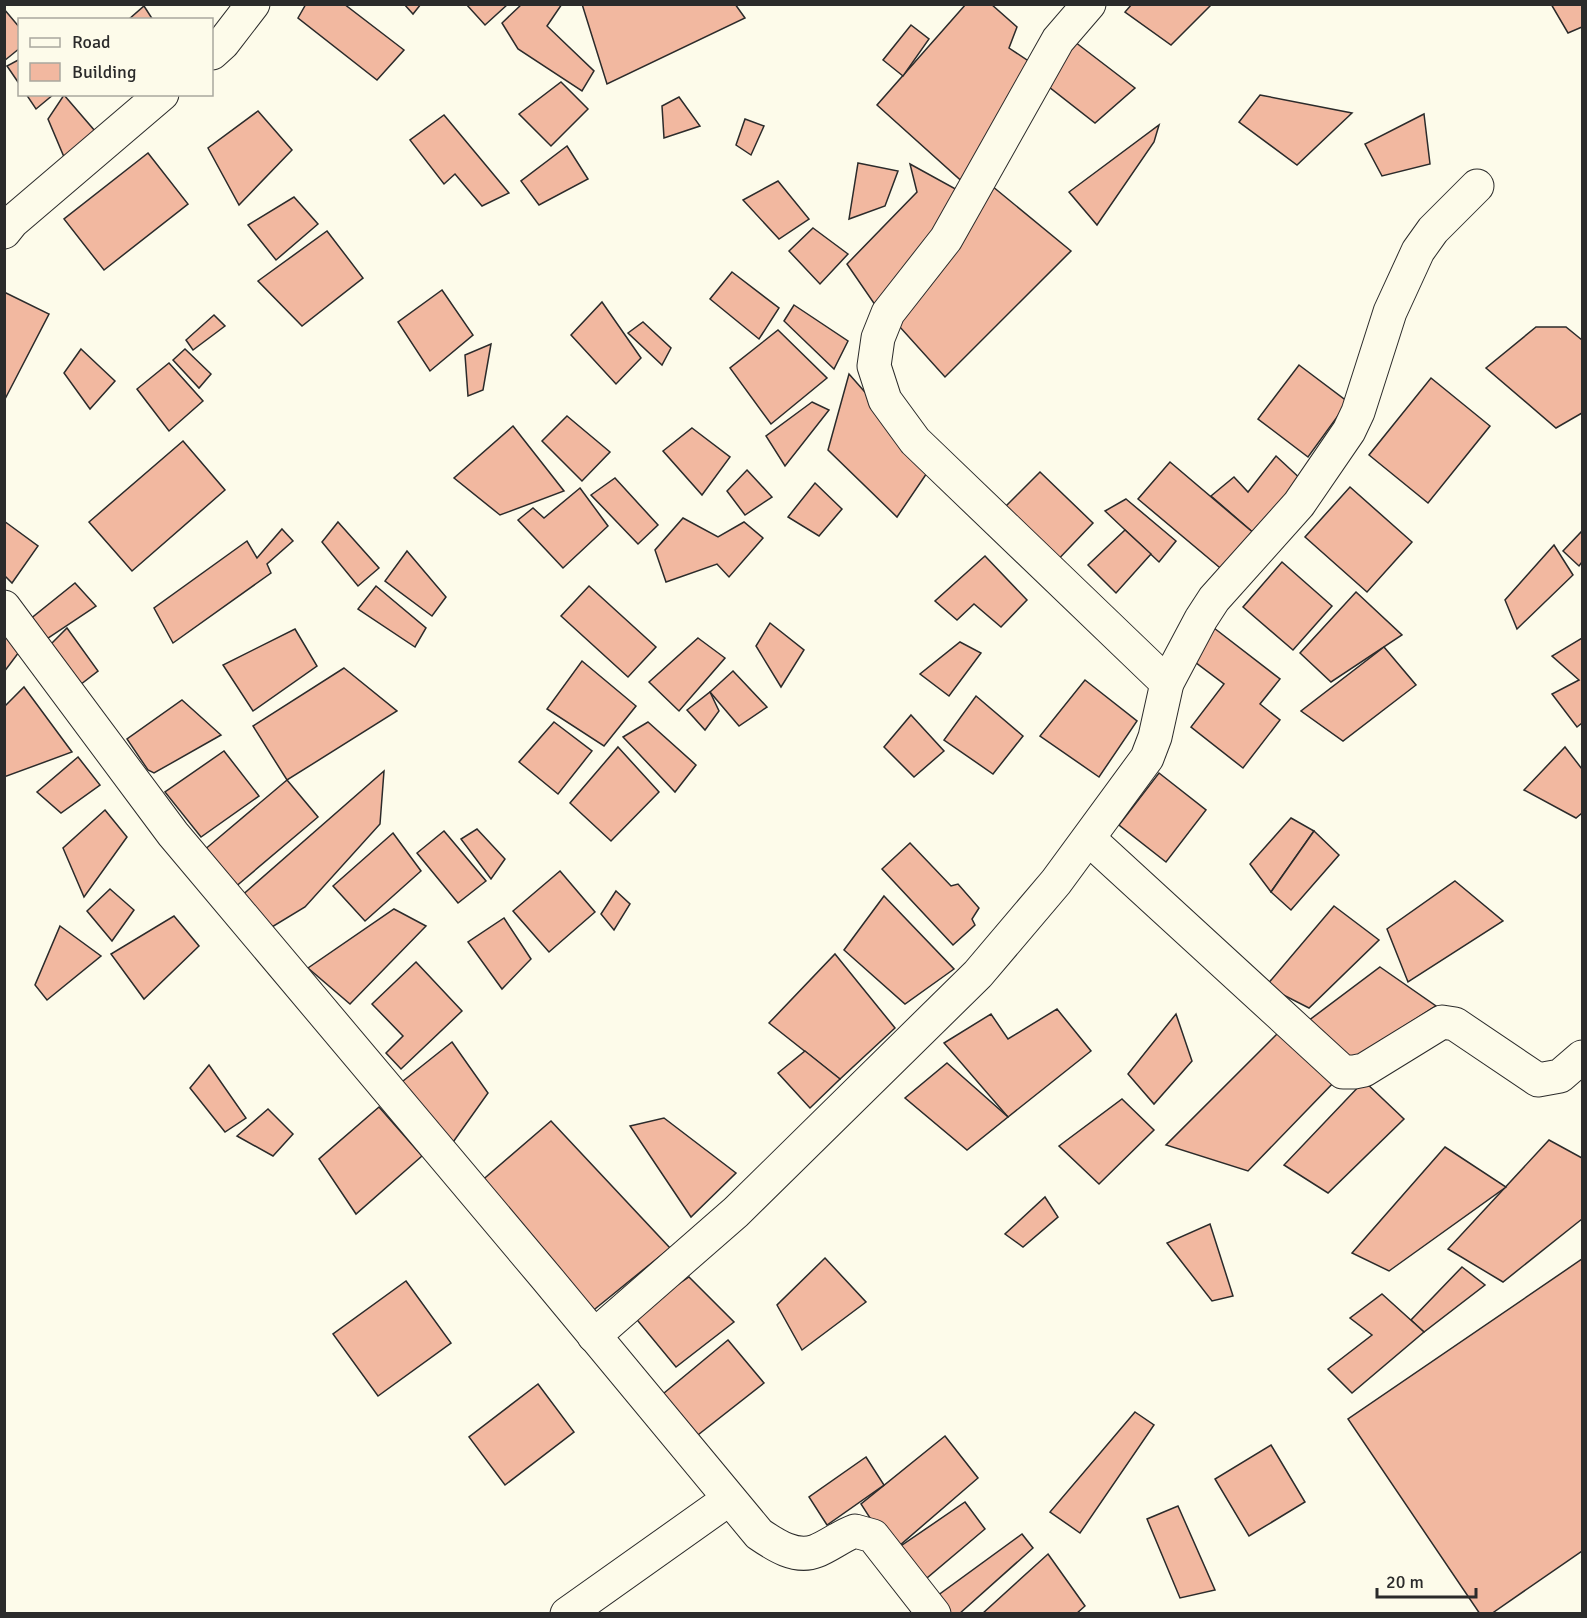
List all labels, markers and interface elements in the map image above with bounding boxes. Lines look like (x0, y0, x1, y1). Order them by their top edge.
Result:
legend (18, 18, 213, 96)
text: Road (72, 31, 111, 53)
text: Building (72, 61, 136, 83)
scale bar (1377, 1561, 1476, 1599)
text: 20 m (1386, 1571, 1424, 1593)

